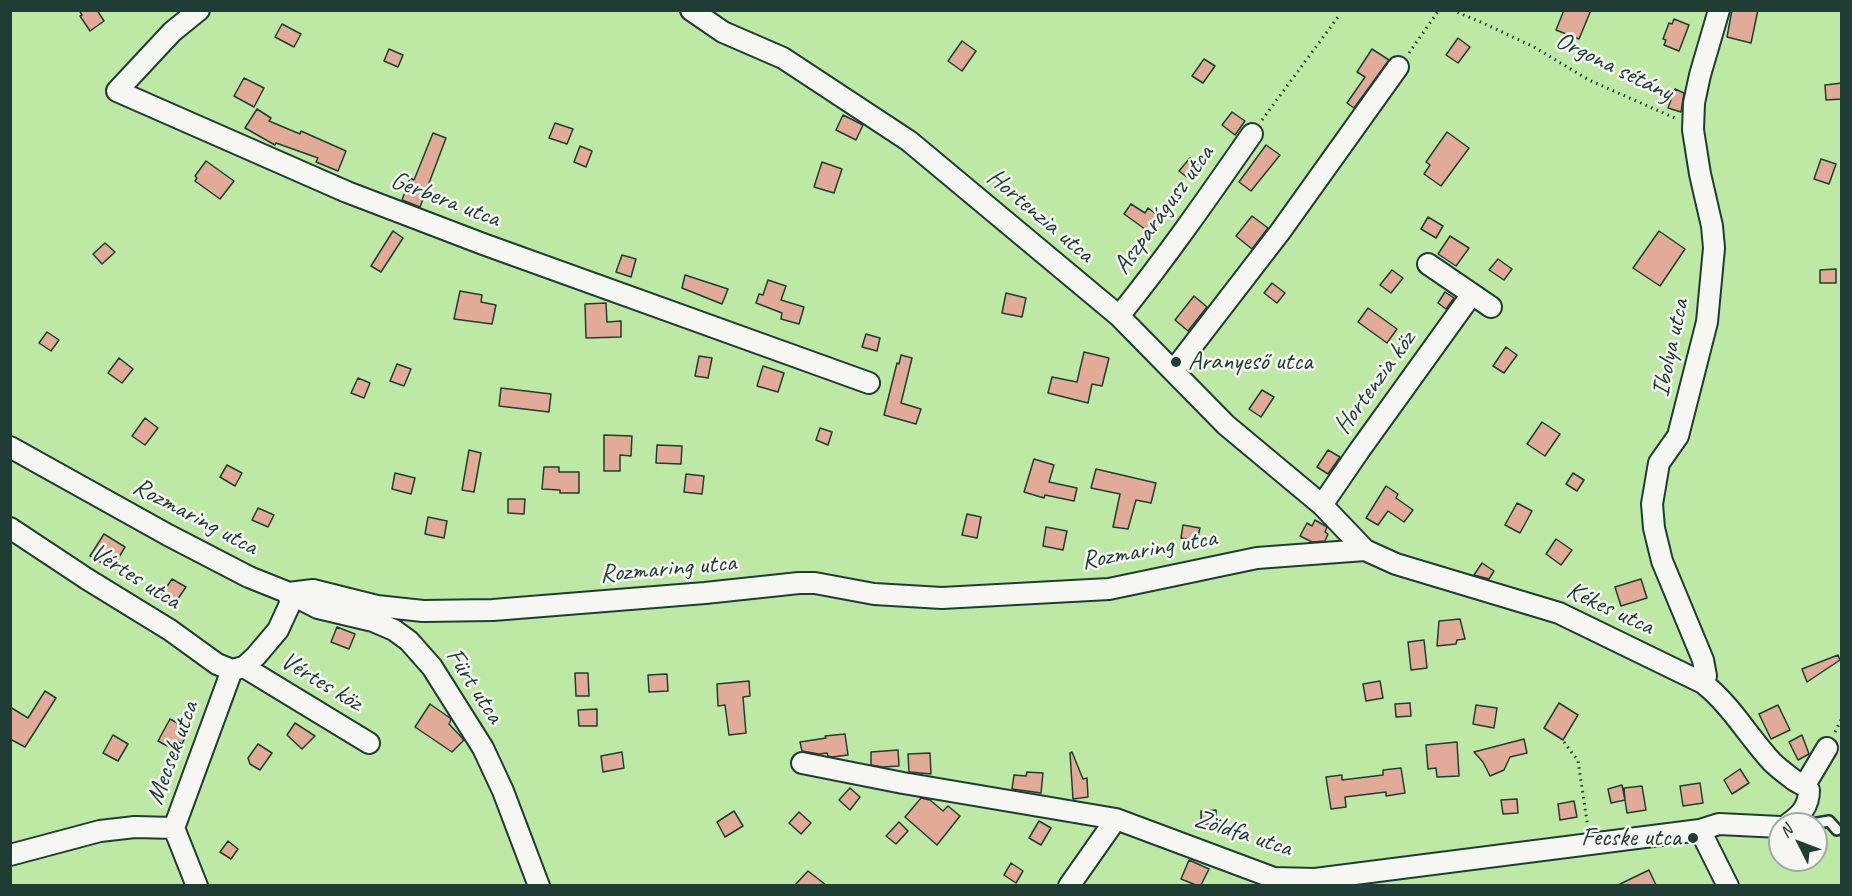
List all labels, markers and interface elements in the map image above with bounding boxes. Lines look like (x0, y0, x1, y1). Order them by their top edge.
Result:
street label: Orgona sétány (1550, 25, 1678, 109)
street label: Aszparágusz utca (1107, 139, 1221, 281)
street label: Hortenzia utca (980, 162, 1100, 270)
street label: Gerbera utca (386, 165, 504, 235)
street label: Ibolya utca (1645, 296, 1697, 400)
street label: Hortenzia köz (1327, 325, 1423, 441)
place label: Aranyeső utca (1188, 346, 1313, 378)
marker: Aranyeső utca (1169, 355, 1183, 369)
street label: Rozmaring utca (127, 471, 263, 563)
street label: Rozmaring utca (1079, 523, 1219, 577)
street label: Vértes utca (84, 537, 186, 617)
street label: Rozmaring utca (599, 548, 737, 590)
street label: Kékes utca (1561, 575, 1659, 643)
street label: Fürt utca (438, 643, 510, 729)
street label: Vértes köz (275, 646, 367, 718)
street label: Mecsek utca (140, 697, 206, 809)
street label: Zöldfa utca (1190, 804, 1296, 864)
north arrow (1768, 812, 1828, 872)
text: N (1775, 821, 1797, 842)
place label: Fecske utca (1581, 822, 1681, 854)
marker: Fecske utca (1686, 831, 1700, 845)

